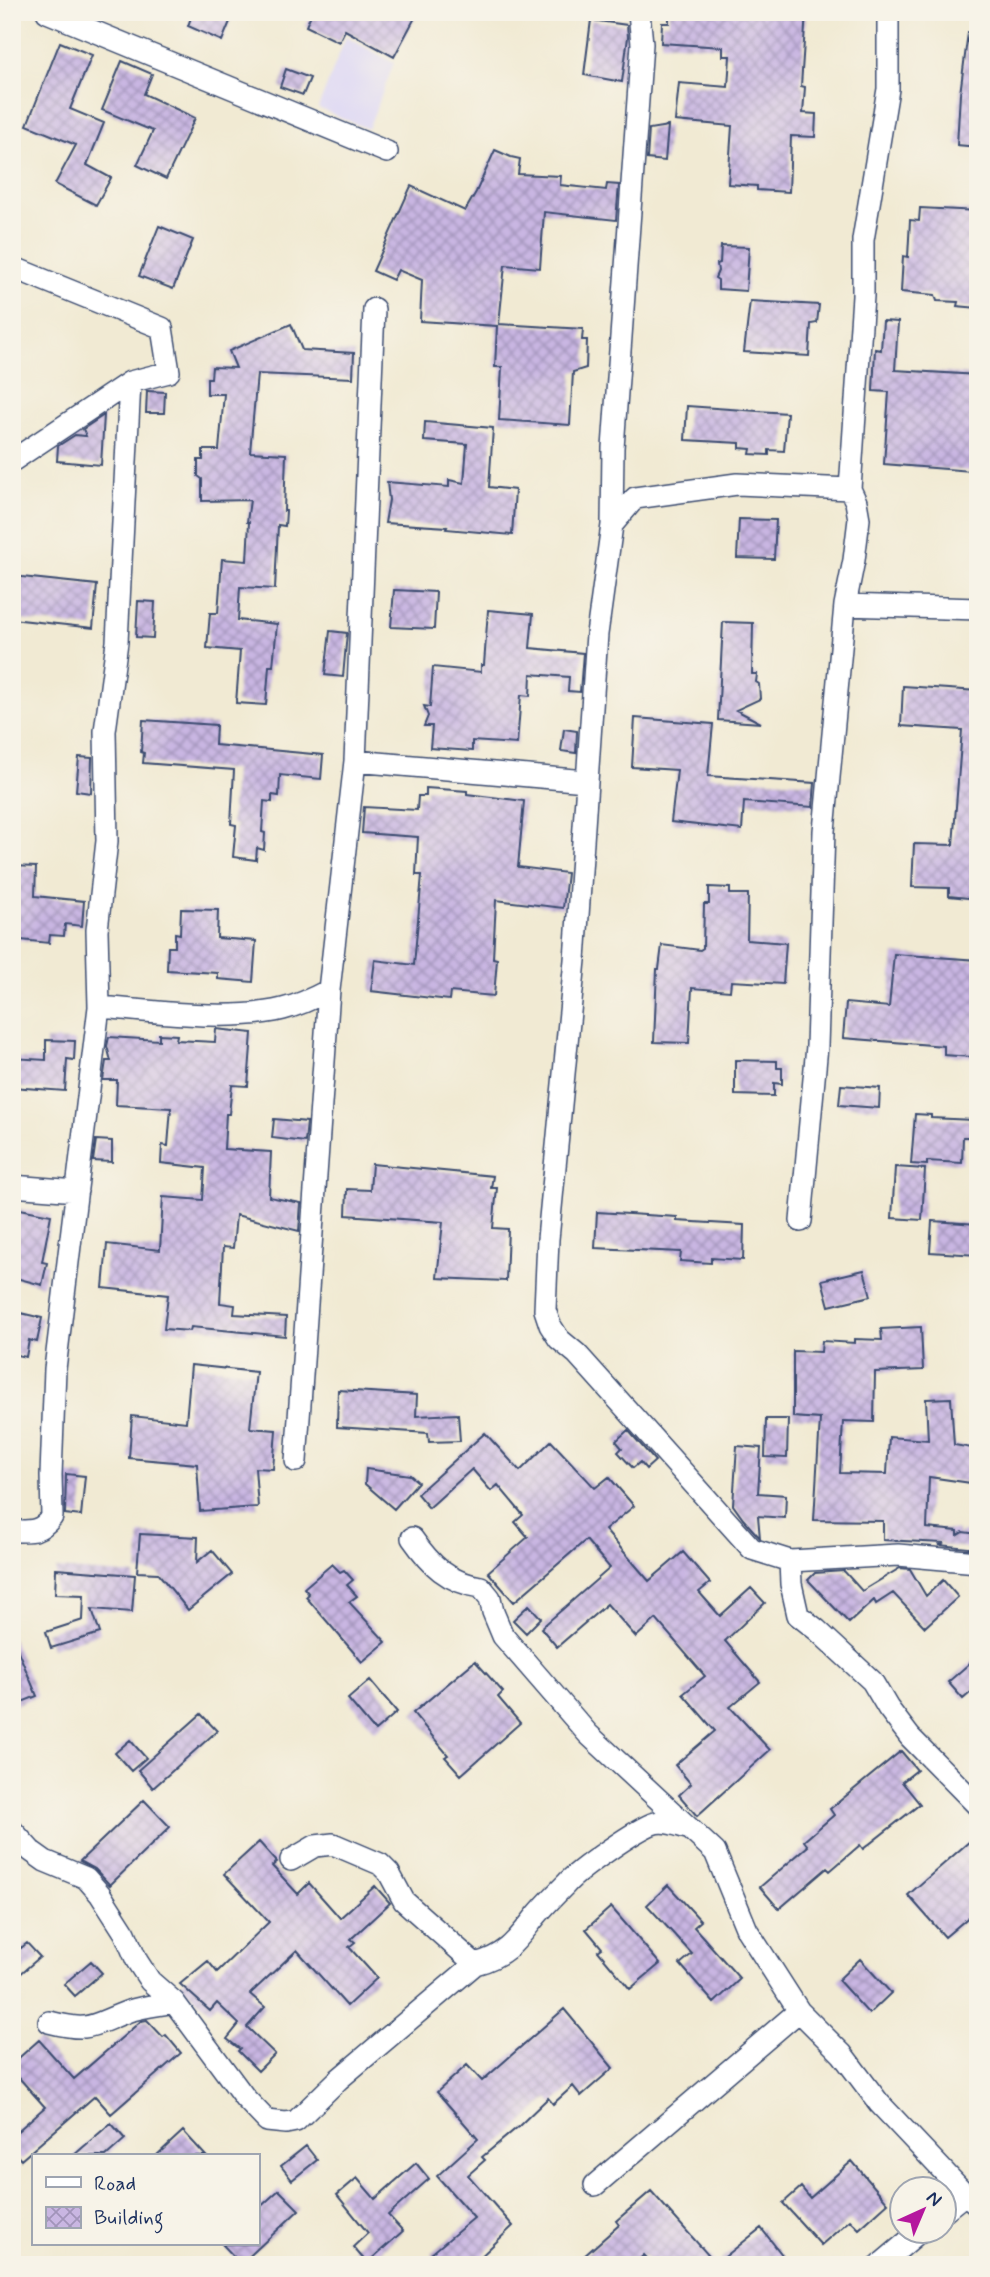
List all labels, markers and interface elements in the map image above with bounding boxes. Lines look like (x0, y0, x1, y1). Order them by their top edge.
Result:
legend (32, 2154, 259, 2246)
text: Road (94, 2170, 136, 2198)
north arrow (888, 2176, 958, 2246)
text: N (921, 2185, 947, 2212)
text: Building (94, 2204, 164, 2234)

